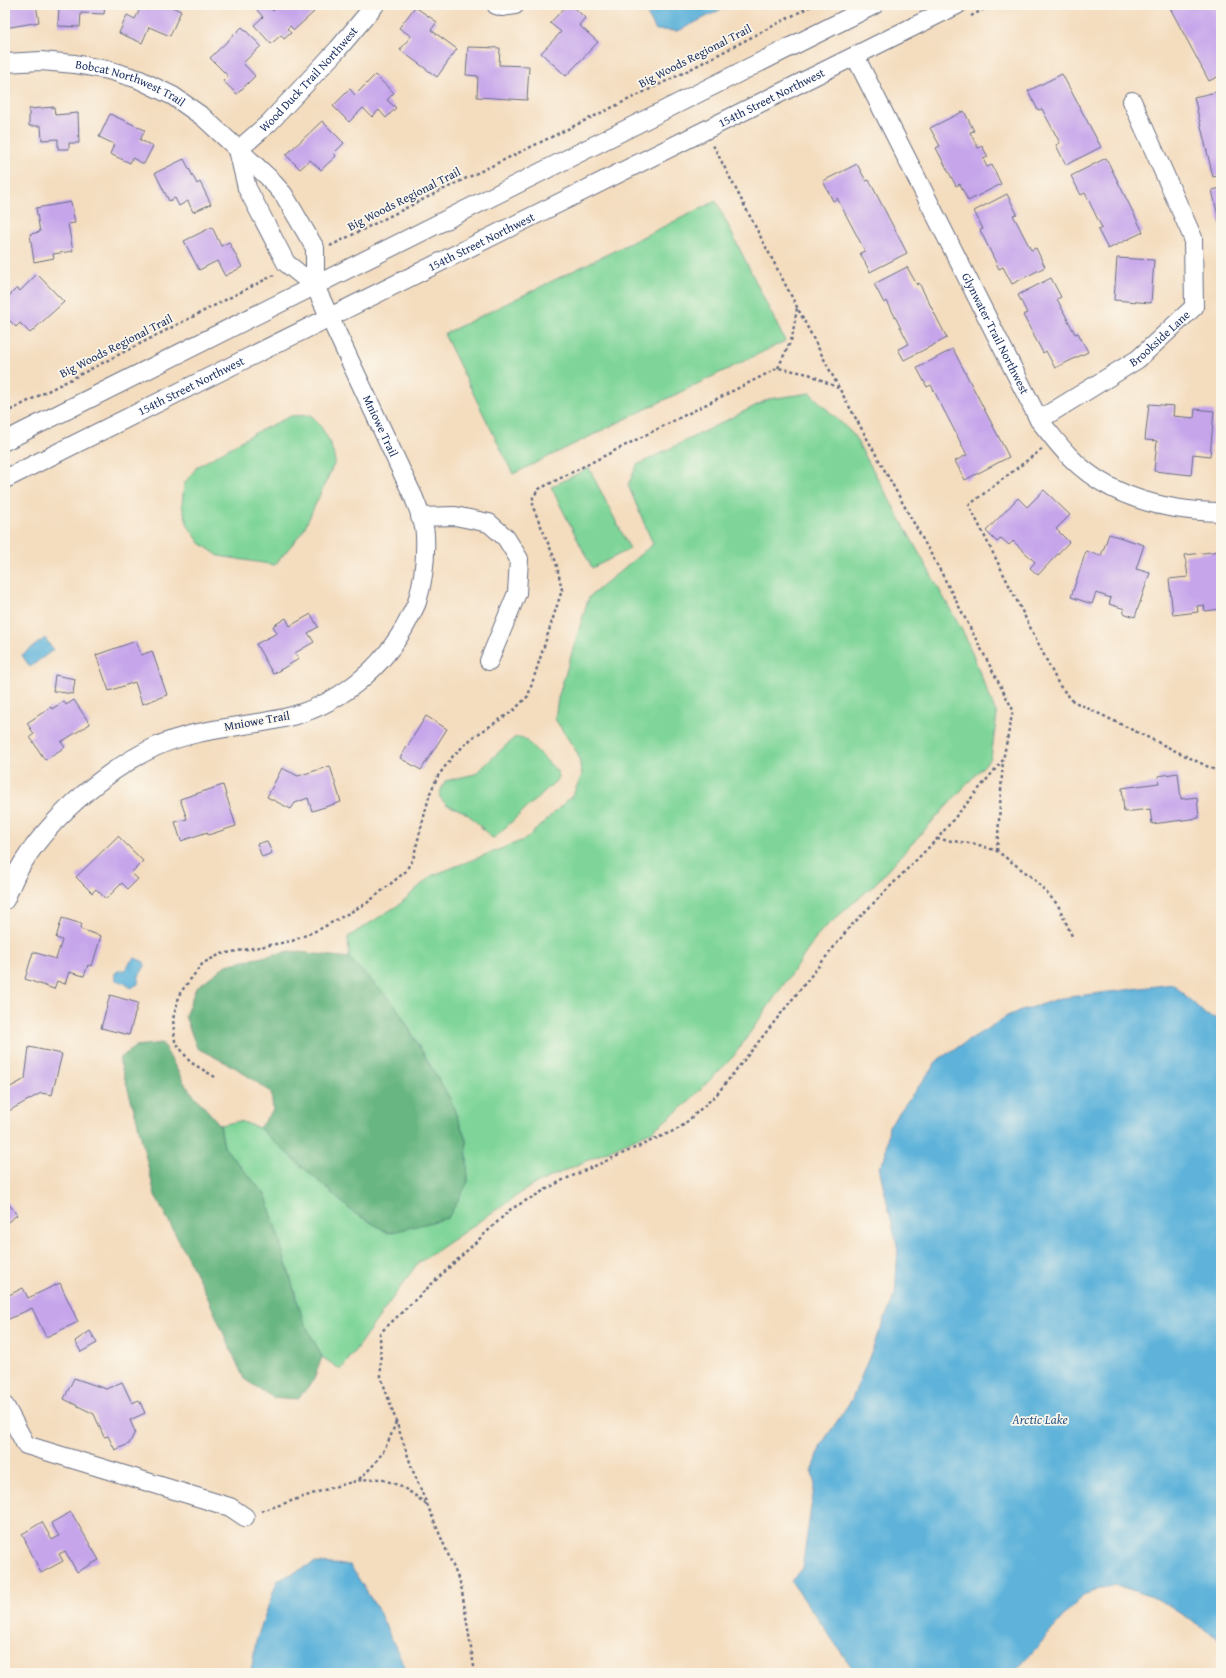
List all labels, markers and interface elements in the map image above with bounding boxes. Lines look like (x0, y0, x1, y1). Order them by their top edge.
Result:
street label: Big Woods Regional Trail (635, 19, 755, 91)
street label: Wood Duck Trail Northwest (255, 22, 362, 136)
street label: Bobcat Northwest Trail (74, 55, 190, 111)
street label: 154th Street Northwest (715, 63, 828, 131)
street label: Big Woods Regional Trail (344, 162, 464, 234)
street label: 154th Street Northwest (425, 208, 538, 275)
street label: Glynwater Trail Northwest (958, 270, 1034, 398)
street label: Brookside Lane (1126, 306, 1194, 370)
street label: Big Woods Regional Trail (56, 309, 176, 381)
street label: 154th Street Northwest (135, 352, 248, 419)
street label: Mniowe Trail (359, 392, 403, 460)
street label: Mniowe Trail (223, 706, 292, 735)
water label: Arctic Lake (1011, 1410, 1068, 1429)

